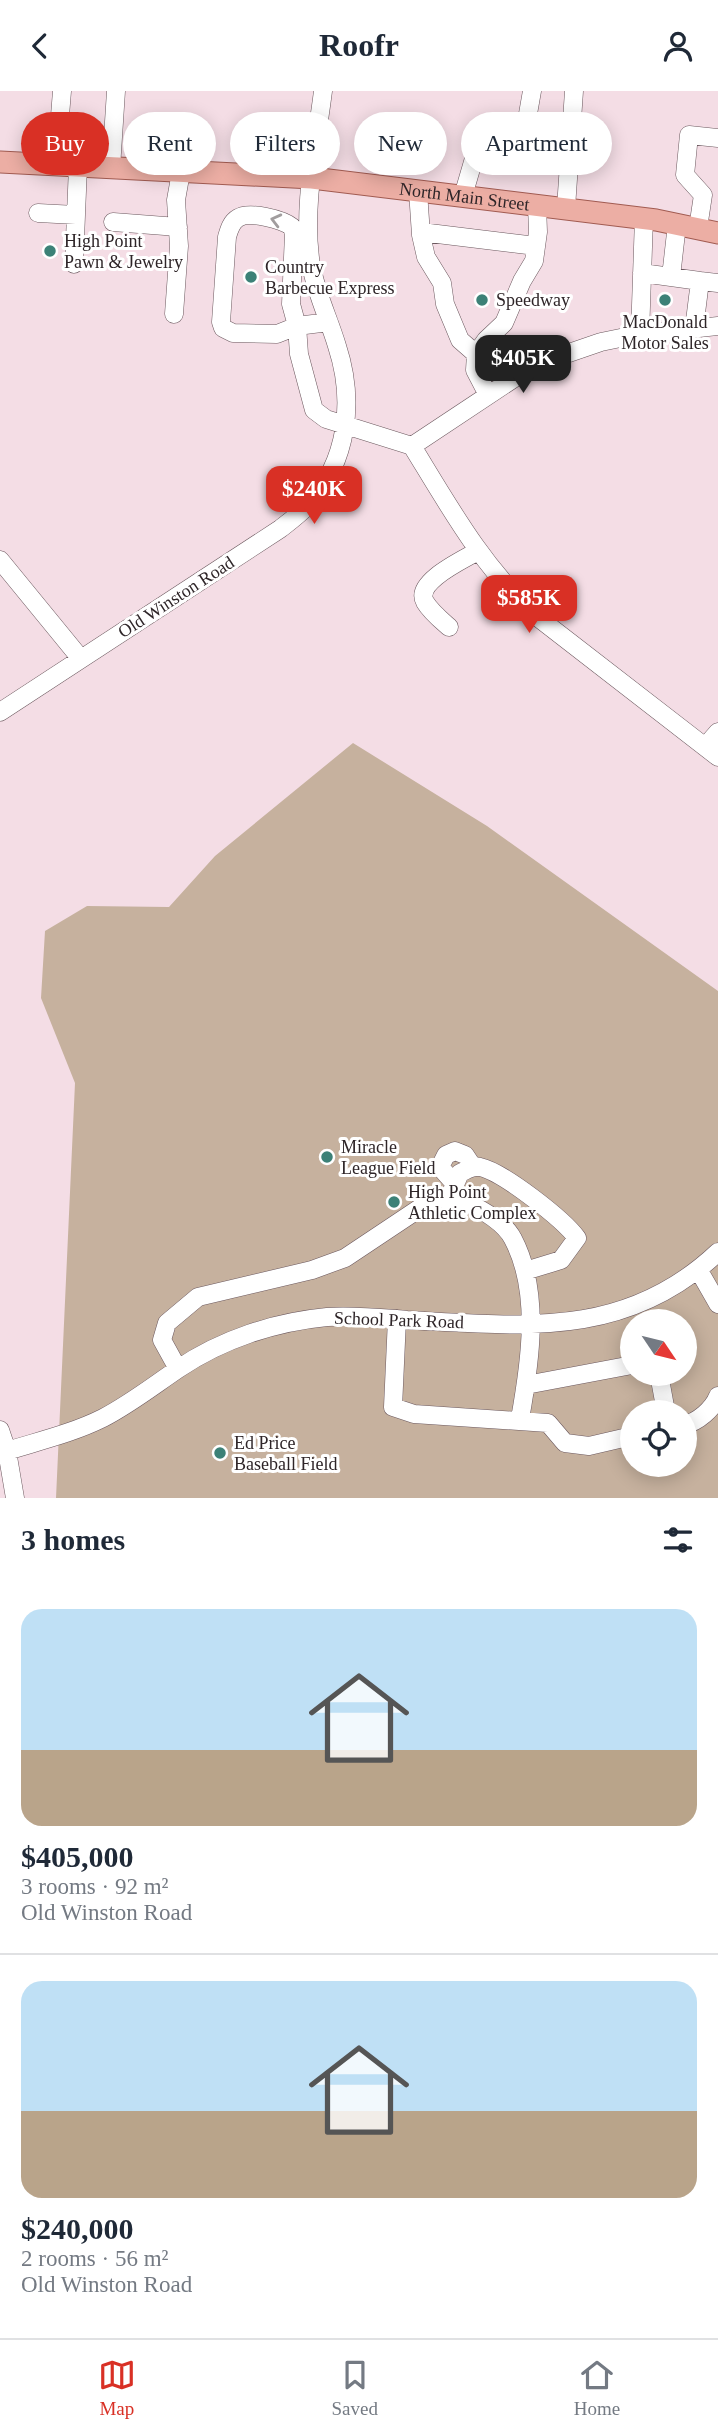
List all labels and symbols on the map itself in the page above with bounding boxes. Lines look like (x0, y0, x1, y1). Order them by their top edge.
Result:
street label: North Main Street (398, 179, 531, 214)
one-way arrow (271, 214, 283, 228)
place label: High Point Pawn & Jewelry (64, 231, 183, 272)
marker: High Point Pawn & Jewelry (42, 243, 58, 259)
place label: Country Barbecue Express (265, 257, 394, 298)
marker: Country Barbecue Express (243, 269, 259, 285)
place label: Speedway (496, 290, 570, 310)
marker: Speedway (474, 292, 490, 308)
marker: MacDonald Motor Sales (657, 292, 673, 308)
place label: MacDonald Motor Sales (621, 312, 709, 353)
pin: $405K (474, 335, 572, 395)
pin: $240K (265, 467, 363, 526)
street label: Old Winston Road (114, 552, 238, 642)
pin: $585K (480, 575, 578, 635)
place label: Miracle League Field (341, 1137, 435, 1178)
marker: Miracle League Field (319, 1149, 335, 1165)
place label: High Point Athletic Complex (408, 1182, 536, 1223)
marker: High Point Athletic Complex (386, 1194, 402, 1210)
street label: School Park Road (334, 1308, 464, 1332)
north arrow (620, 1309, 696, 1386)
place label: Ed Price Baseball Field (234, 1433, 337, 1474)
marker: Ed Price Baseball Field (212, 1445, 228, 1461)

